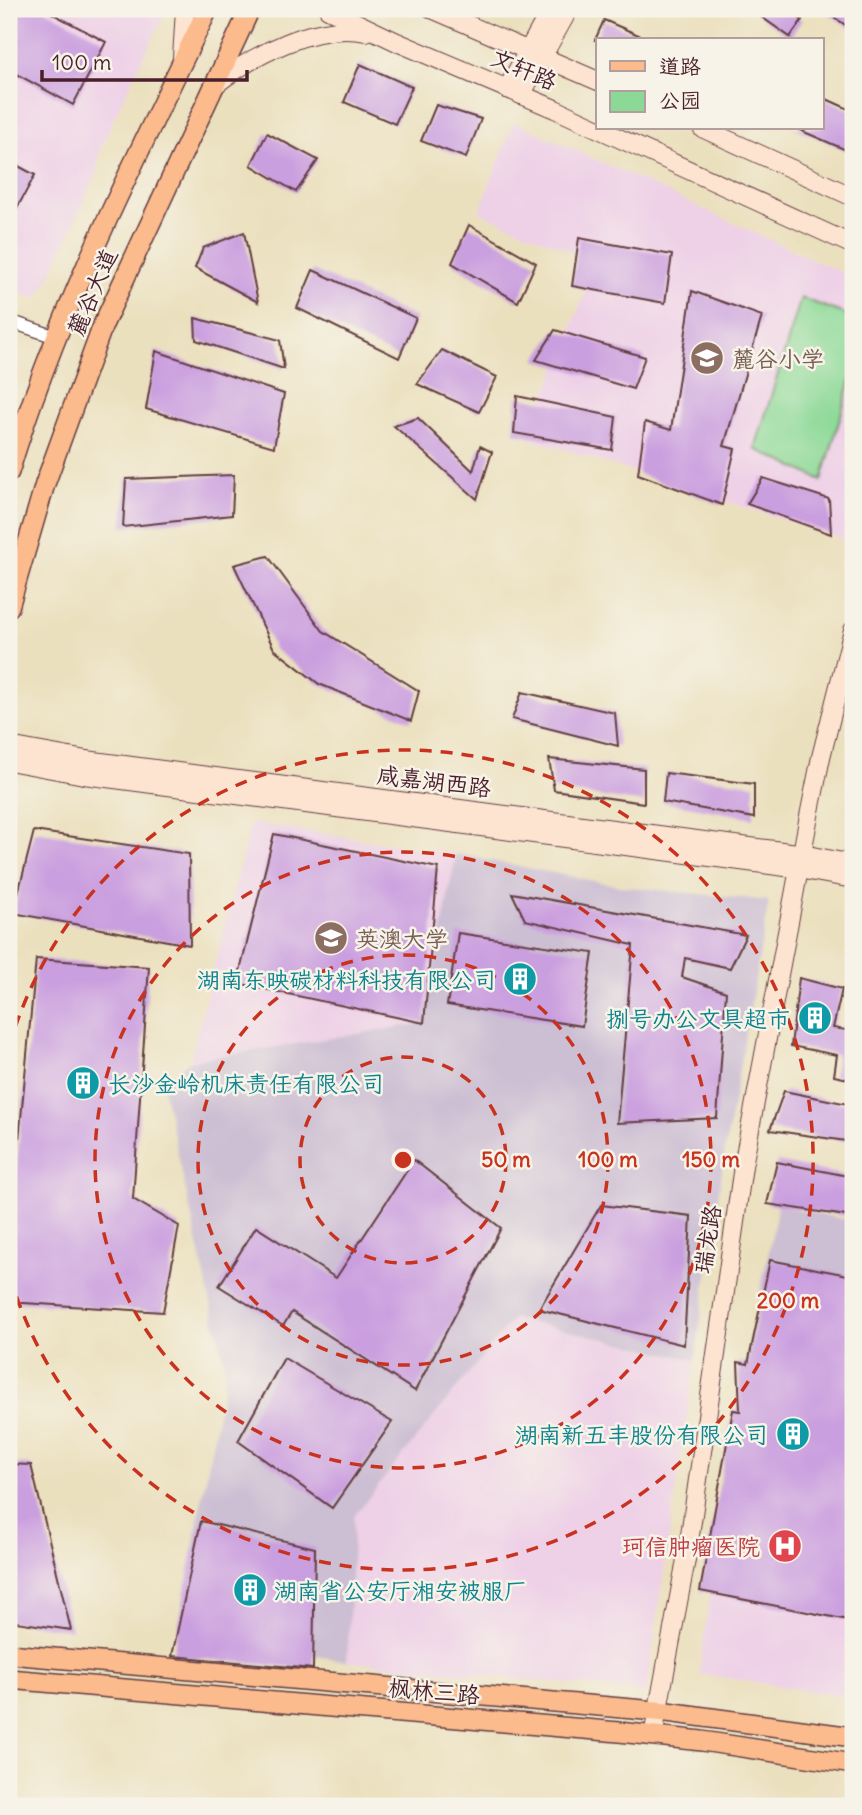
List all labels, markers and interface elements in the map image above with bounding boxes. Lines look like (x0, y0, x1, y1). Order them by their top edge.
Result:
scale bar (42, 38, 247, 82)
legend (596, 38, 824, 130)
street label: 文轩路 (487, 42, 561, 96)
text: 100 m (52, 49, 111, 76)
text: 道路 (659, 53, 701, 80)
text: 公园 (659, 87, 701, 114)
street label: 麓谷大道 (61, 244, 123, 340)
school or university icon: 麓谷小学 (688, 339, 726, 377)
place label: 麓谷小学 (732, 344, 824, 373)
street label: 咸嘉湖西路 (375, 760, 493, 802)
school or university icon: 英澳大学 (312, 919, 350, 957)
place label: 英澳大学 (356, 924, 448, 953)
building icon: 湖南东映碳材料科技有限公司 (501, 960, 539, 998)
place label: 湖南东映碳材料科技有限公司 (197, 965, 496, 994)
building icon: 捌号办公文具超市 (796, 999, 834, 1037)
place label: 捌号办公文具超市 (606, 1004, 790, 1033)
building icon: 长沙金岭机床责任有限公司 (64, 1064, 102, 1102)
place label: 长沙金岭机床责任有限公司 (108, 1069, 384, 1098)
text: 50 m (481, 1146, 531, 1173)
text: 100 m (578, 1146, 638, 1173)
text: 150 m (682, 1146, 740, 1173)
centre of rings (391, 1148, 415, 1172)
street label: 瑞龙路 (687, 1203, 727, 1275)
text: 200 m (757, 1287, 820, 1314)
building icon: 湖南新五丰股份有限公司 (774, 1415, 812, 1453)
place label: 湖南新五丰股份有限公司 (515, 1420, 768, 1449)
hospital icon: 珂信肿瘤医院 (766, 1527, 804, 1565)
place label: 珂信肿瘤医院 (622, 1532, 760, 1561)
building icon: 湖南省公安厅湘安被服厂 (231, 1571, 269, 1609)
place label: 湖南省公安厅湘安被服厂 (274, 1576, 527, 1605)
street label: 枫林三路 (387, 1673, 481, 1709)

